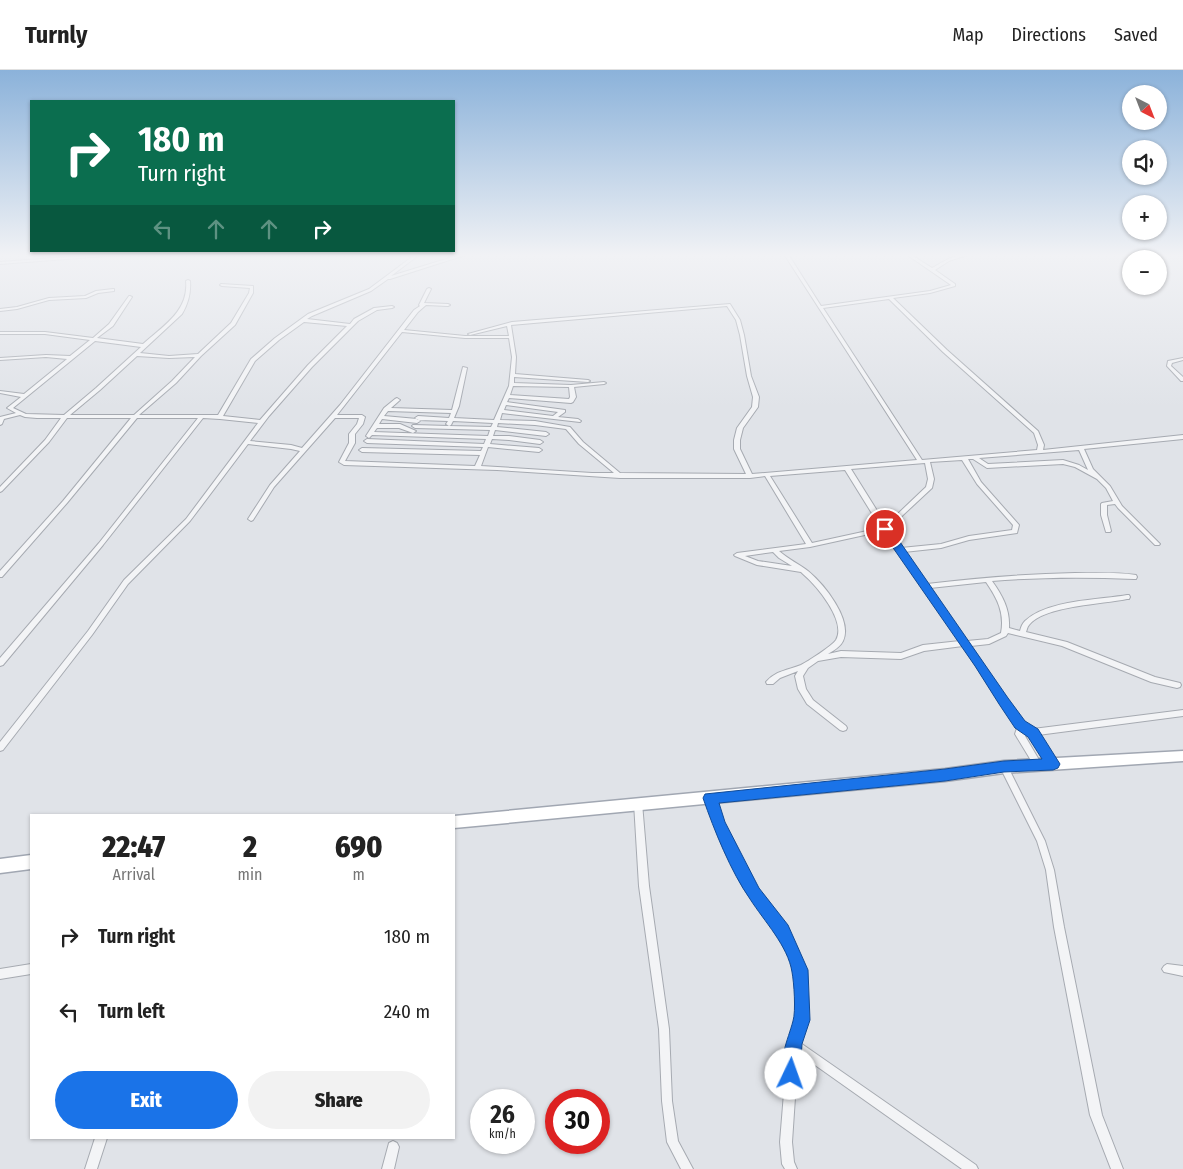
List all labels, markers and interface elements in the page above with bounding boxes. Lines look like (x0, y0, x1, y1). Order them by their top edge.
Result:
text: Turnly (25, 21, 87, 49)
text: Map (952, 24, 984, 46)
text: Directions (1012, 24, 1086, 46)
text: Saved (1114, 24, 1158, 46)
north arrow (1122, 85, 1168, 130)
map controls (1122, 85, 1167, 295)
text: 180 m (138, 118, 224, 160)
icon: right (55, 120, 120, 185)
button: sound (1122, 140, 1167, 185)
text: Turn right (138, 160, 226, 187)
button: + (1122, 195, 1167, 240)
icon: left (149, 215, 177, 243)
icon: ahead (202, 215, 230, 243)
icon: ahead (255, 215, 283, 243)
icon: right (308, 215, 336, 243)
button: − (1122, 250, 1167, 295)
pin (864, 508, 906, 550)
icon: arrive (871, 515, 899, 543)
text: 22:47 (102, 829, 165, 865)
text: 2 (243, 829, 257, 865)
text: 690 (335, 829, 383, 865)
text: Arrival (113, 865, 155, 884)
text: min (238, 865, 262, 884)
text: m (353, 865, 365, 884)
icon: right (55, 923, 83, 951)
text: Turn right (98, 925, 175, 948)
text: 180 m (384, 925, 430, 948)
icon: left (55, 998, 83, 1026)
text: Turn left (98, 1000, 165, 1023)
text: 240 m (384, 1000, 430, 1023)
position arrow (764, 1047, 816, 1099)
button: Exit (55, 1071, 238, 1129)
button: Share (248, 1071, 430, 1129)
speed limit sign: 30 (545, 1089, 610, 1154)
text: 26 (490, 1100, 515, 1130)
text: km/h (489, 1127, 516, 1141)

